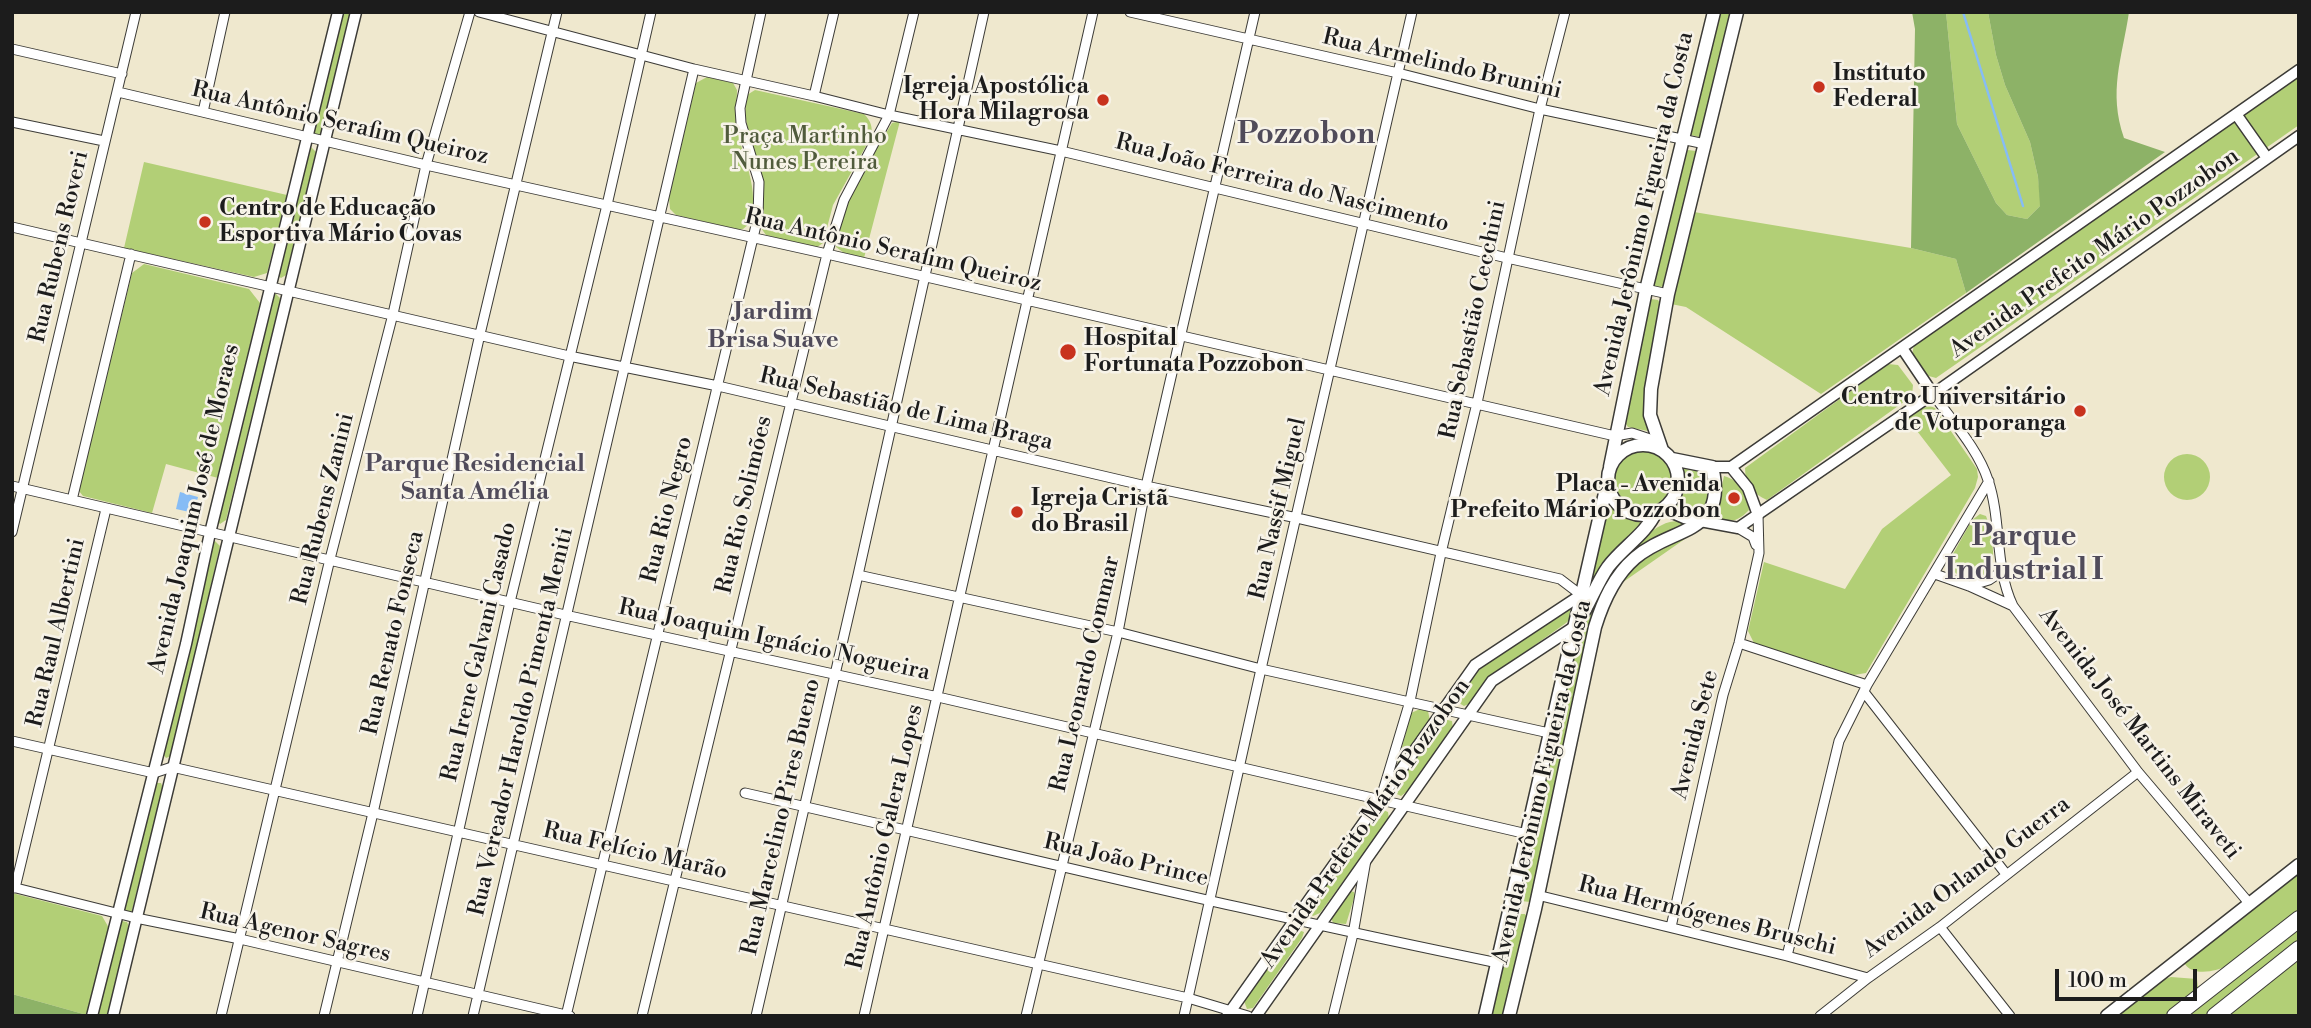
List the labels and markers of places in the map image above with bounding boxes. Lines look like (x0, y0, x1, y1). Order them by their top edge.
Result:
place label: Instituto Federal (1833, 60, 1926, 114)
place label: Igreja Apostólica Hora Milagrosa (903, 73, 1089, 127)
marker: Instituto Federal (1811, 79, 1827, 95)
marker: Igreja Apostólica Hora Milagrosa (1095, 92, 1111, 108)
place label: Centro de Educação Esportiva Mário Covas (219, 195, 462, 249)
marker: Centro de Educação Esportiva Mário Covas (197, 214, 213, 230)
place label: Hospital Fortunata Pozzobon (1084, 325, 1304, 379)
marker: Hospital Fortunata Pozzobon (1058, 342, 1078, 362)
place label: Centro Universitário de Votuporanga (1841, 384, 2066, 438)
marker: Centro Universitário de Votuporanga (2072, 403, 2088, 419)
place label: Placa - Avenida Prefeito Mário Pozzobon (1451, 471, 1720, 525)
place label: Igreja Cristã do Brasil (1031, 485, 1168, 539)
marker: Placa - Avenida Prefeito Mário Pozzobon (1726, 490, 1742, 506)
marker: Igreja Cristã do Brasil (1009, 504, 1025, 520)

